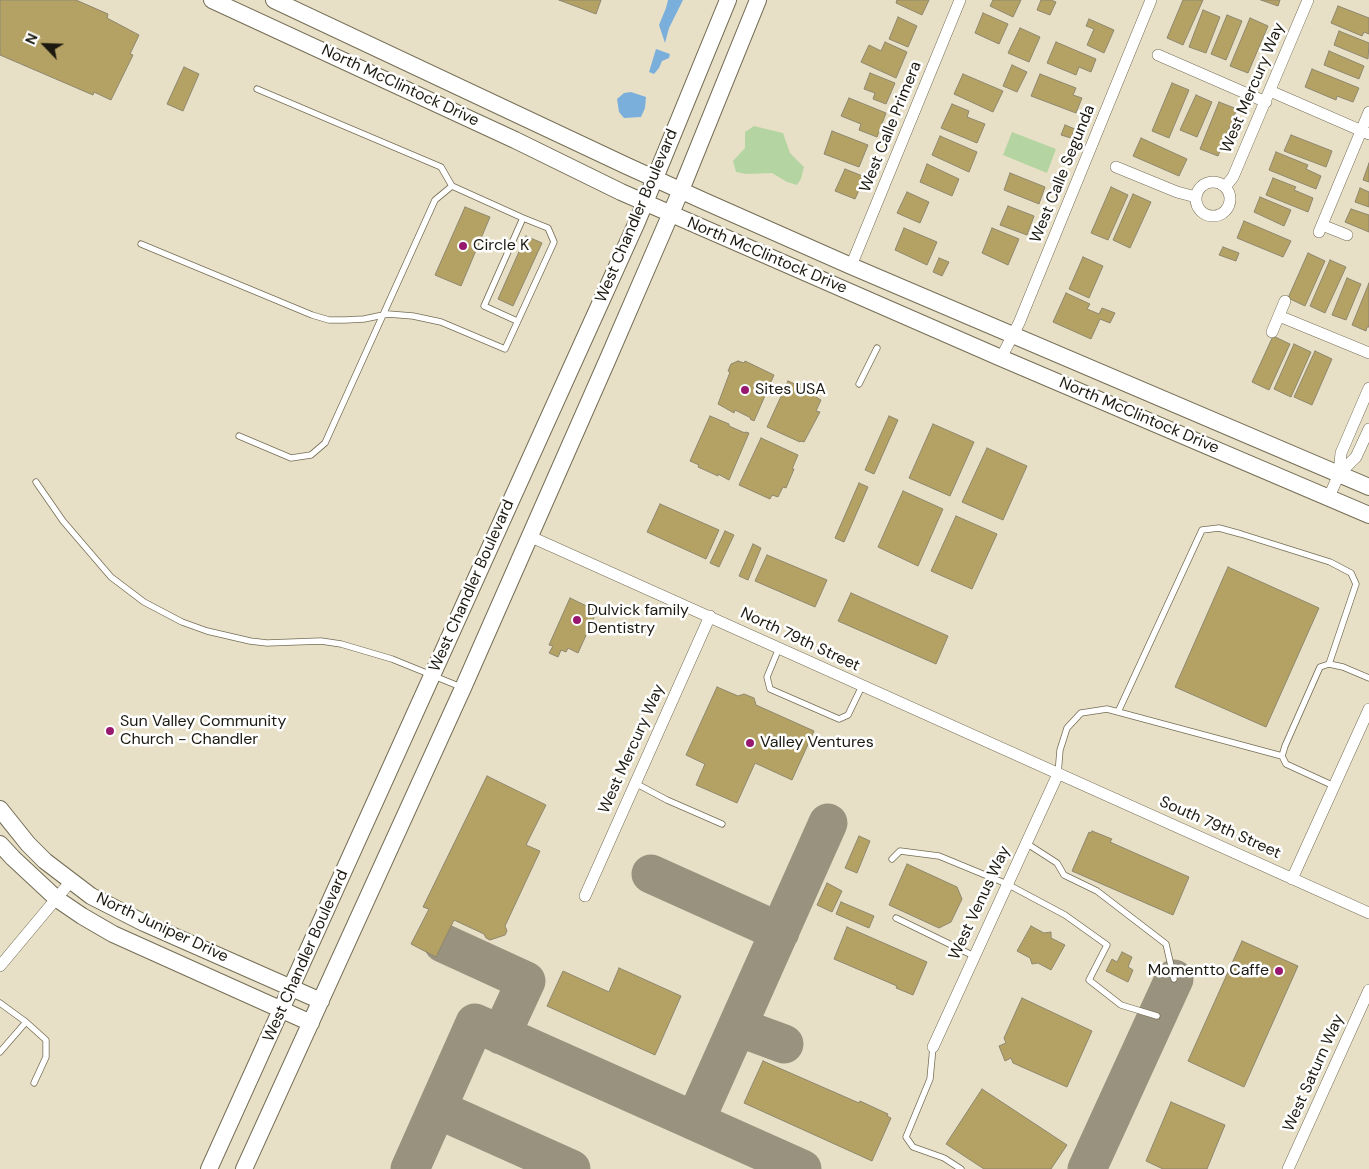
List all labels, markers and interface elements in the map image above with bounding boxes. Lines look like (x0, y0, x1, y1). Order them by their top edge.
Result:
north arrow (20, 20, 70, 70)
street label: West Mercury Way (1217, 20, 1289, 156)
text: N (21, 31, 42, 47)
street label: North McClintock Drive (318, 41, 482, 131)
street label: West Calle Primera (856, 59, 926, 195)
street label: West Calle Segunda (1027, 102, 1099, 246)
street label: West Chandler Boulevard (592, 126, 682, 306)
street label: North McClintock Drive (684, 214, 850, 298)
place label: Circle K (473, 236, 529, 256)
marker: Circle K (457, 240, 469, 252)
street label: North McClintock Drive (1056, 374, 1222, 458)
place label: Sites USA (755, 380, 826, 400)
marker: Sites USA (739, 384, 751, 396)
street label: West Chandler Boulevard (425, 497, 519, 675)
place label: Dulvick family Dentistry (587, 601, 689, 639)
street label: North 79th Street (737, 604, 863, 676)
marker: Dulvick family Dentistry (571, 614, 583, 626)
street label: West Mercury Way (595, 681, 669, 817)
place label: Sun Valley Community Church - Chandler (120, 712, 286, 750)
marker: Sun Valley Community Church - Chandler (104, 725, 116, 737)
place label: Valley Ventures (760, 733, 874, 753)
marker: Valley Ventures (744, 737, 756, 749)
street label: South 79th Street (1156, 793, 1284, 863)
street label: West Venus Way (945, 843, 1015, 963)
street label: West Chandler Boulevard (259, 867, 353, 1045)
street label: North Juniper Drive (93, 889, 231, 967)
place label: Momentto Caffe (1148, 961, 1269, 981)
marker: Momentto Caffe (1273, 965, 1285, 977)
street label: West Saturn Way (1279, 1011, 1349, 1135)

